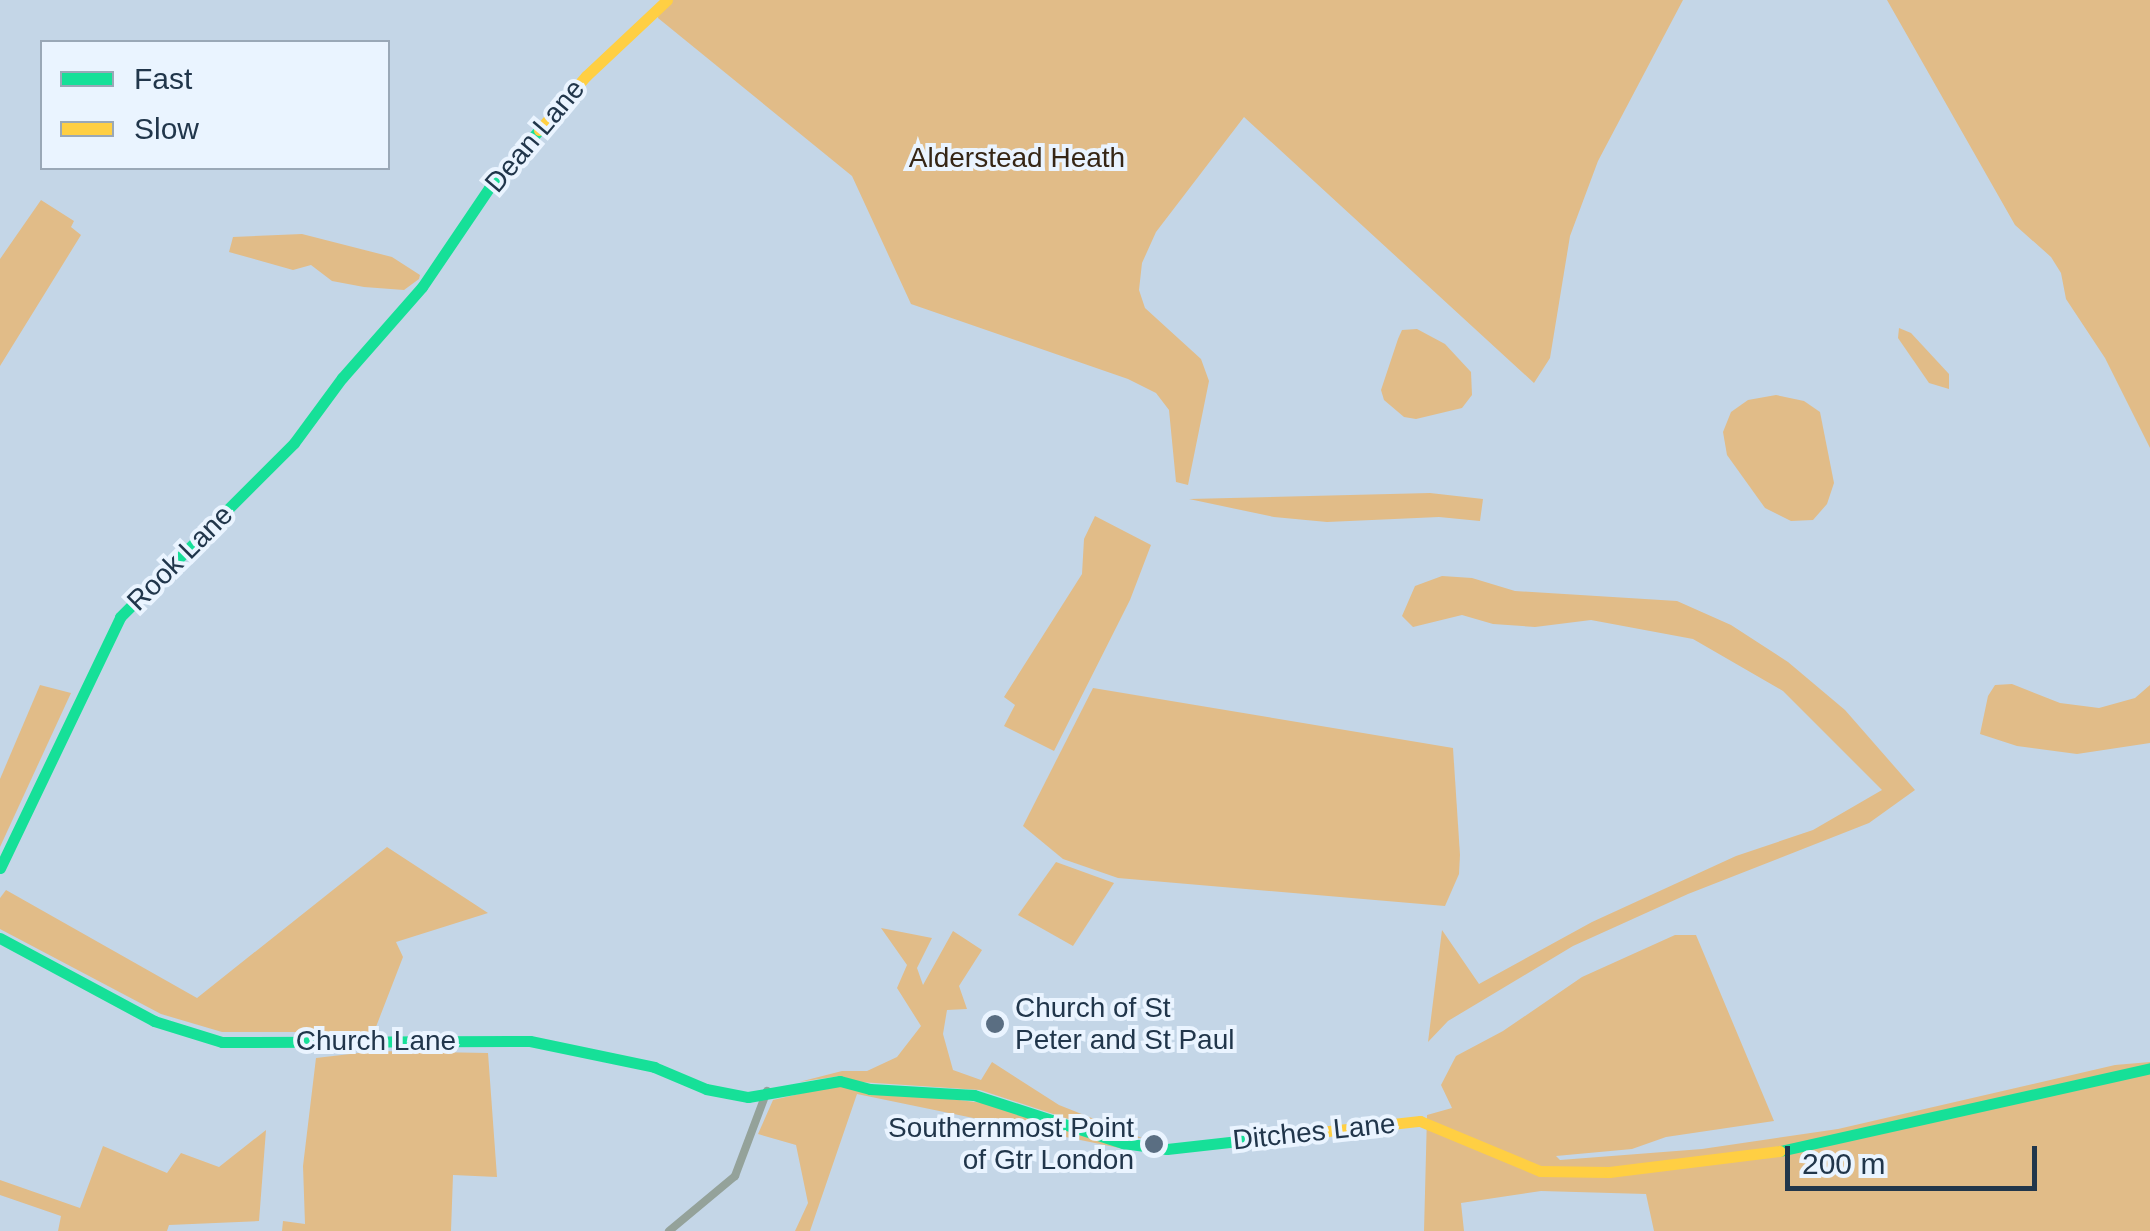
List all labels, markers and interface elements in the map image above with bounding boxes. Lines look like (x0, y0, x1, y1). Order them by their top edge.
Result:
legend (40, 40, 390, 170)
text: Fast (134, 62, 192, 95)
street label: Dean Lane (478, 73, 592, 199)
text: Slow (134, 112, 199, 145)
park label: Alderstead Heath (909, 141, 1125, 175)
street label: Rook Lane (120, 498, 240, 618)
place label: Church of St Peter and St Paul (1015, 991, 1234, 1057)
marker: Church of St Peter and St Paul (984, 1013, 1006, 1035)
street label: Church Lane (296, 1024, 456, 1058)
street label: Ditches Lane (1231, 1107, 1397, 1157)
place label: Southernmost Point of Gtr London (888, 1111, 1134, 1177)
scale bar (1790, 1126, 2042, 1188)
marker: Southernmost Point of Gtr London (1143, 1133, 1165, 1155)
text: 200 m (1802, 1147, 1885, 1180)

